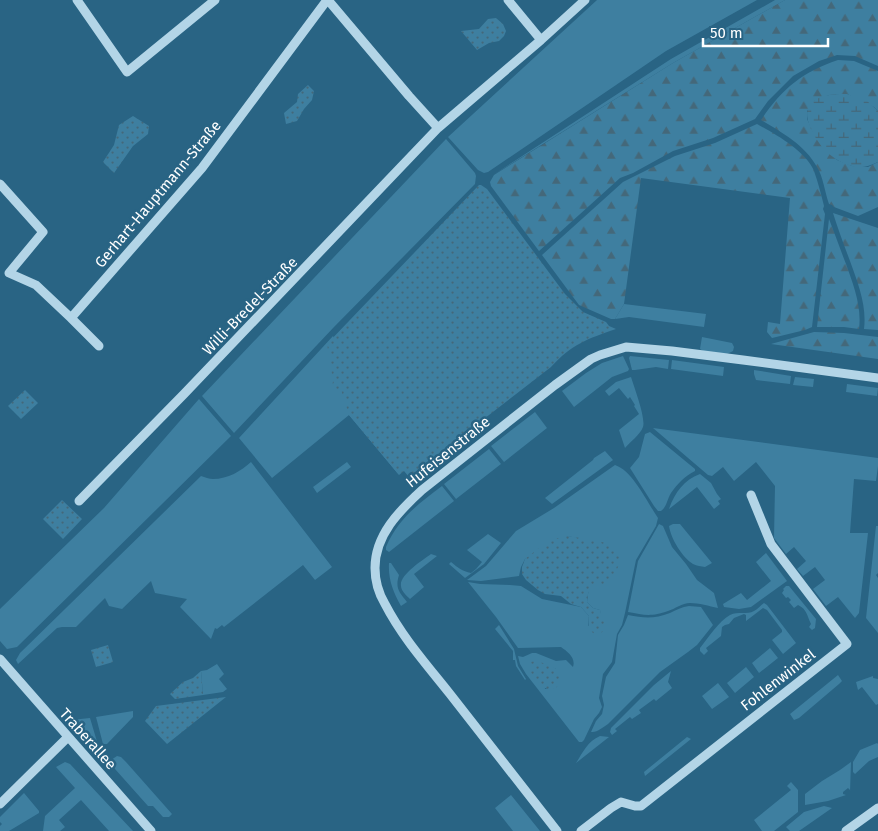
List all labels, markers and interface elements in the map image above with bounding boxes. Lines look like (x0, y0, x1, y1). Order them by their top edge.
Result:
scale bar (703, 15, 828, 47)
text: 50 m (710, 24, 743, 42)
street label: Gerhart-Hauptmann-Straße (91, 117, 225, 271)
street label: Willi-Bredel-Straße (199, 253, 301, 359)
street label: Hufeisenstraße (402, 413, 494, 491)
street label: Fohlenwinkel (737, 645, 819, 715)
street label: Traberallee (56, 705, 120, 773)

